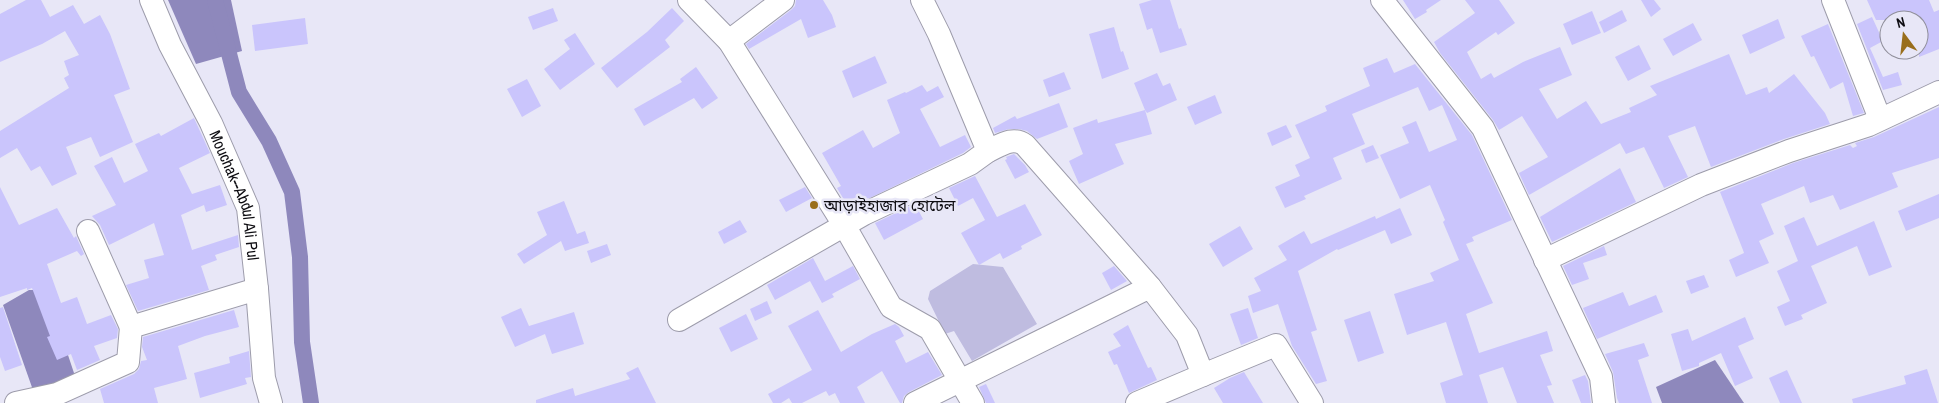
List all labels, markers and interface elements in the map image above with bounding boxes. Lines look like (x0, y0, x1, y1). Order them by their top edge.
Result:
north arrow (1879, 10, 1929, 60)
text: N (1894, 13, 1907, 32)
street label: Mouchak--Abdul Ali Pul (204, 127, 265, 262)
place label: আড়াইহাজার হোটেল (823, 194, 956, 216)
marker: আড়াইহাজার হোটেল (808, 199, 820, 211)

